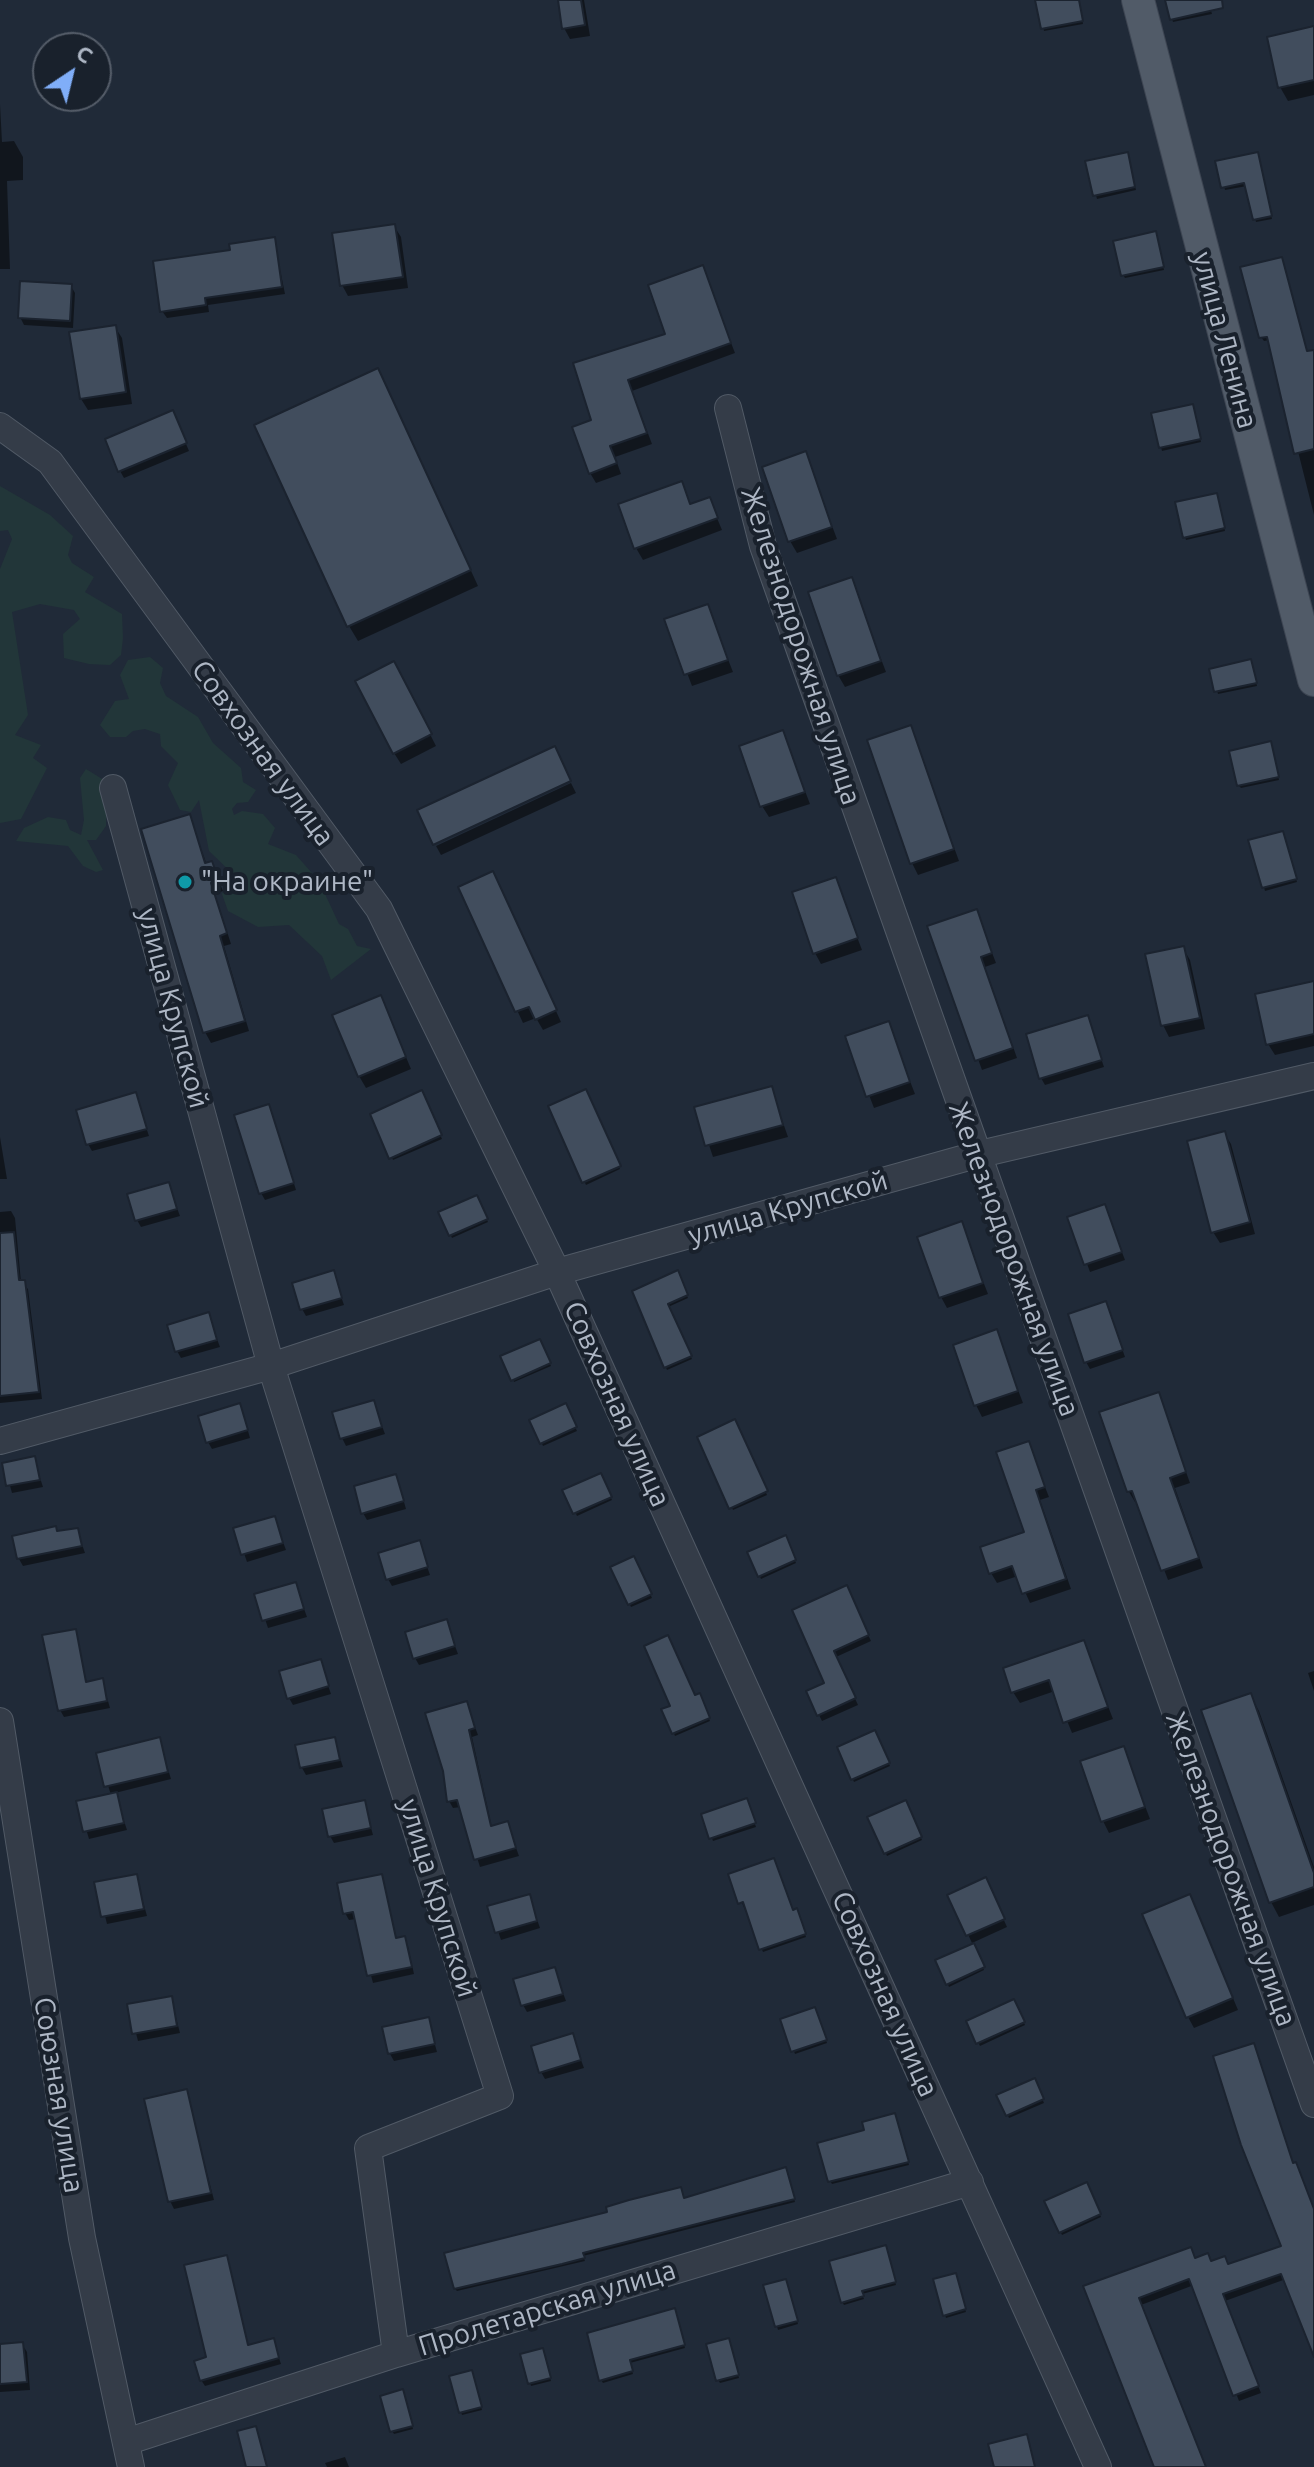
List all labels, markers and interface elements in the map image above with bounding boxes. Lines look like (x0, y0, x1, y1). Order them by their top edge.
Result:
north arrow (32, 32, 112, 112)
text: С (72, 39, 98, 68)
street label: улица Ленина (1185, 248, 1265, 432)
street label: Железнодорожная улица (734, 483, 868, 809)
street label: Совхозная улица (184, 654, 342, 852)
place label: "На окраине" (201, 865, 373, 899)
marker: "На окраине" (176, 873, 194, 891)
street label: улица Крупской (130, 904, 216, 1112)
street label: Железнодорожная улица (941, 1097, 1087, 1421)
street label: улица Крупской (684, 1163, 892, 1253)
street label: Совхозная улица (557, 1296, 677, 1512)
street label: Железнодорожная улица (1158, 1707, 1304, 2031)
street label: улица Крупской (392, 1795, 484, 2001)
street label: Совхозная улица (825, 1886, 945, 2102)
street label: Союзная улица (27, 1995, 91, 2195)
street label: Пролетарская улица (414, 2253, 680, 2363)

